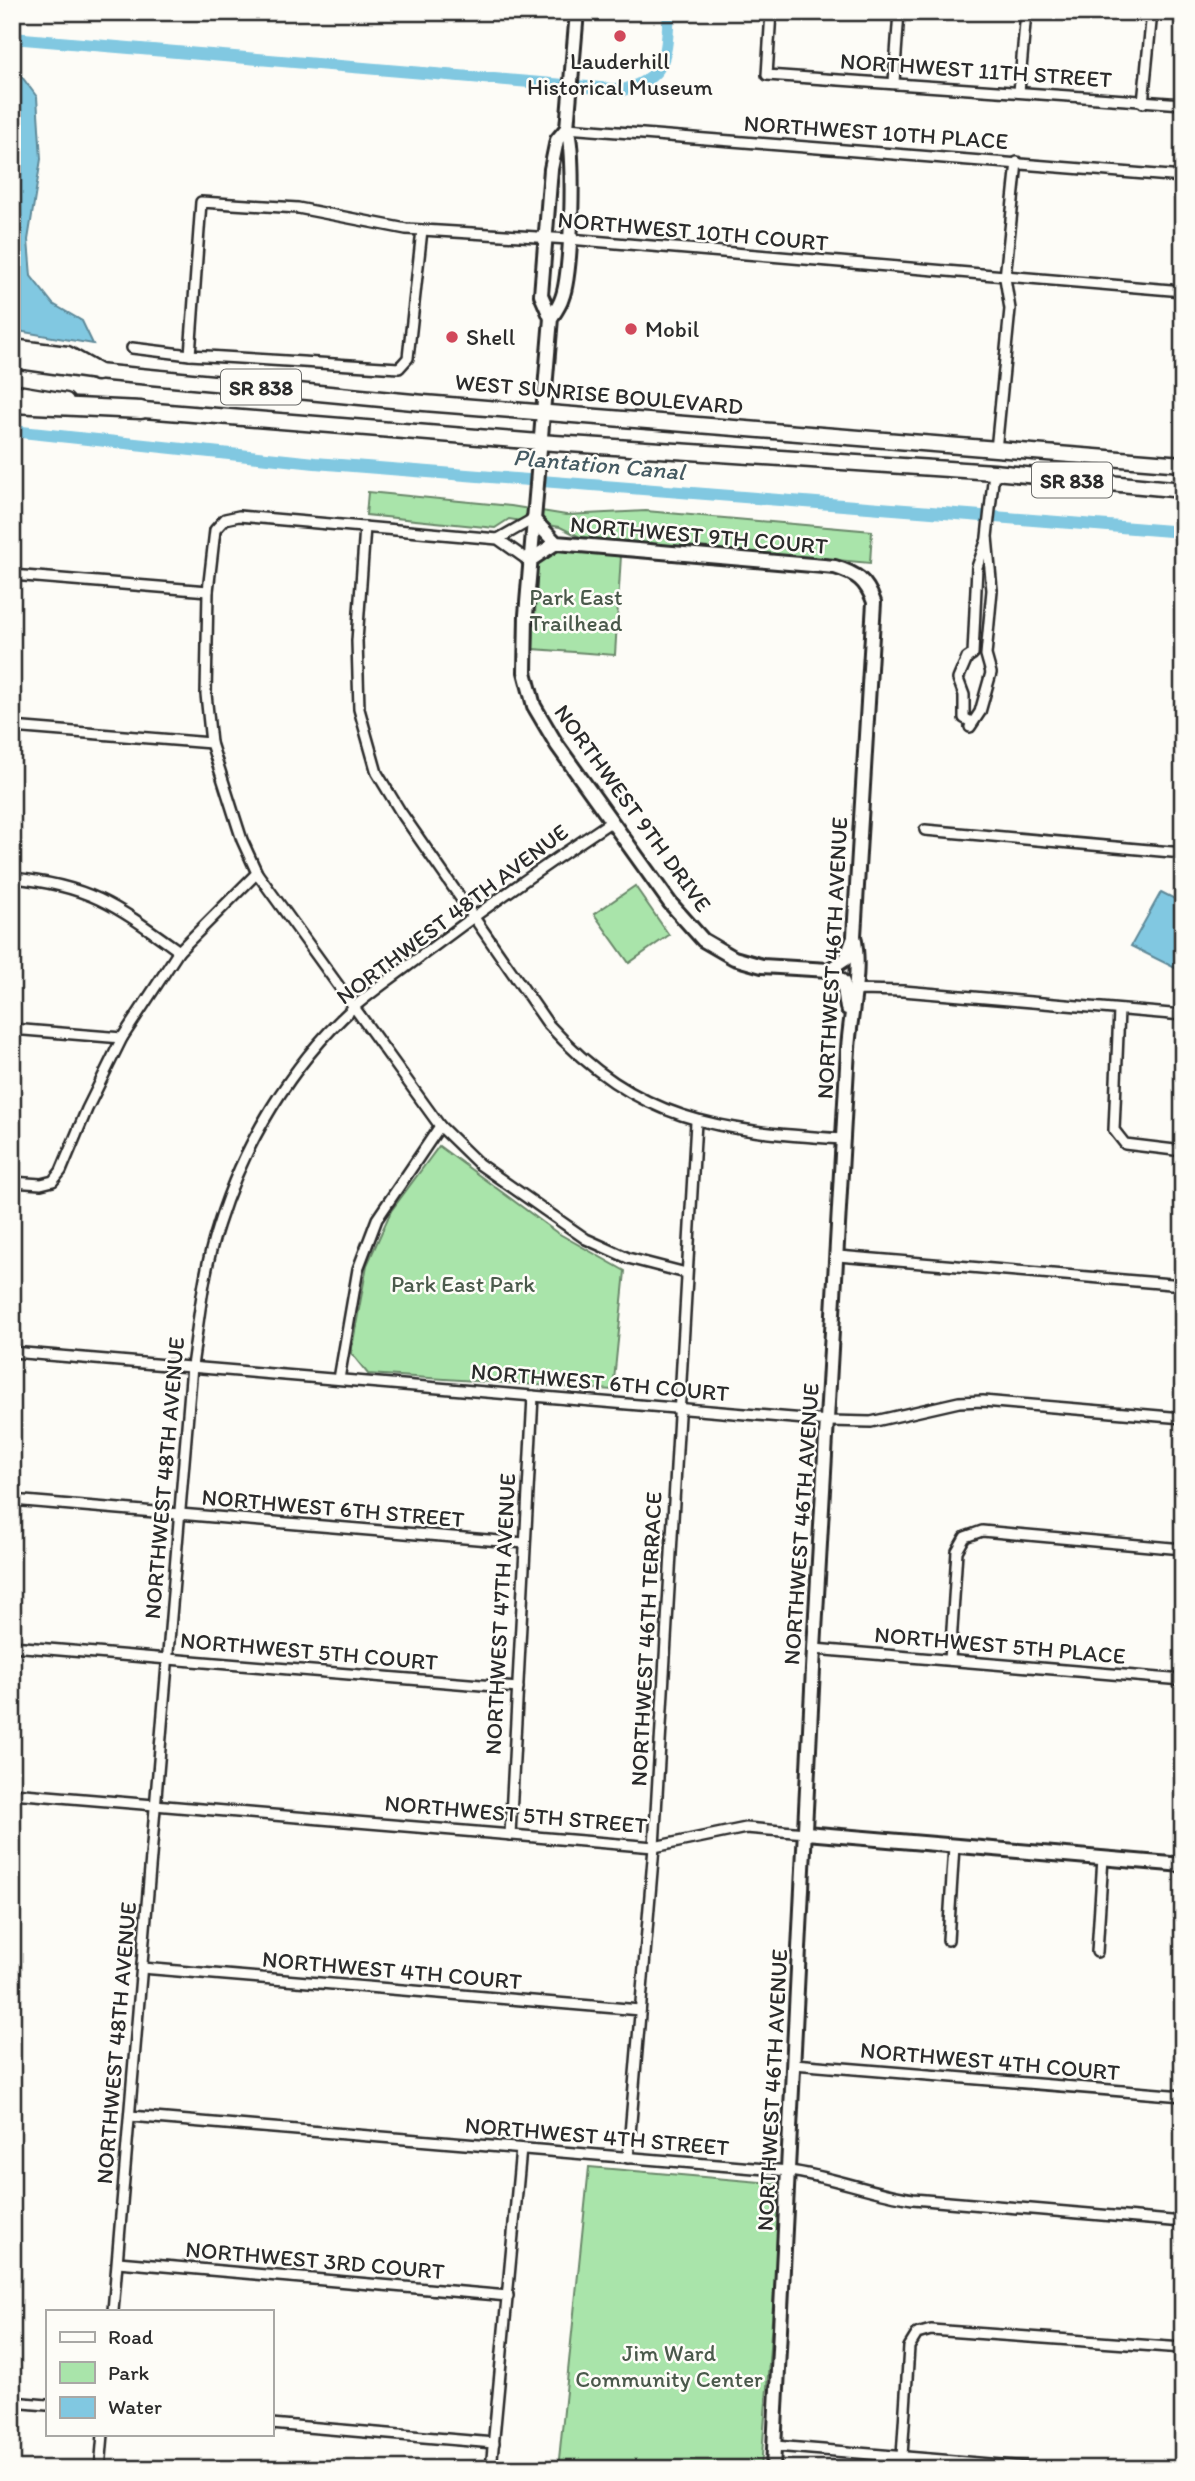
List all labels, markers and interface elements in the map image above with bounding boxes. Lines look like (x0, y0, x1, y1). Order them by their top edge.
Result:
marker: Lauderhill Historical Museum (612, 28, 628, 44)
place label: Lauderhill Historical Museum (527, 47, 713, 101)
street label: NORTHWEST 11TH STREET (839, 47, 1113, 93)
street label: NORTHWEST 10TH PLACE (743, 109, 1009, 155)
street label: NORTHWEST 10TH COURT (557, 205, 830, 257)
place label: Mobil (645, 315, 700, 343)
marker: Mobil (623, 321, 639, 337)
place label: Shell (466, 323, 516, 351)
marker: Shell (444, 329, 460, 345)
street label: WEST SUNRISE BOULEVARD (454, 367, 744, 421)
road number: SR 838 (221, 370, 301, 404)
water label: Plantation Canal (512, 442, 688, 486)
road number: SR 838 (1032, 462, 1112, 498)
street label: NORTHWEST 9TH COURT (569, 510, 829, 560)
park label: Park East Trailhead (529, 583, 623, 637)
street label: NORTHWEST 9TH DRIVE (548, 699, 718, 917)
street label: NORTHWEST 46TH AVENUE (811, 816, 853, 1100)
street label: NORTHWEST 48TH AVENUE (331, 818, 573, 1010)
park label: Park East Park (391, 1270, 535, 1298)
street label: NORTHWEST 48TH AVENUE (138, 1336, 190, 1620)
street label: NORTHWEST 6TH COURT (470, 1357, 730, 1407)
street label: NORTHWEST 46TH AVENUE (777, 1382, 825, 1666)
street label: NORTHWEST 47TH AVENUE (479, 1473, 521, 1755)
street label: NORTHWEST 6TH STREET (201, 1483, 466, 1533)
street label: NORTHWEST 46TH TERRACE (624, 1491, 668, 1787)
street label: NORTHWEST 5TH PLACE (873, 1620, 1127, 1670)
street label: NORTHWEST 5TH COURT (179, 1626, 439, 1676)
street label: NORTHWEST 5TH STREET (384, 1789, 649, 1839)
street label: NORTHWEST 48TH AVENUE (90, 1901, 142, 2185)
street label: NORTHWEST 4TH COURT (261, 1945, 523, 1995)
street label: NORTHWEST 46TH AVENUE (751, 1948, 793, 2232)
street label: NORTHWEST 4TH COURT (859, 2036, 1121, 2086)
street label: NORTHWEST 4TH STREET (464, 2110, 730, 2162)
street label: NORTHWEST 3RD COURT (184, 2235, 446, 2285)
legend (46, 2310, 273, 2436)
text: Road (108, 2324, 154, 2349)
park label: Jim Ward Community Center (575, 2339, 763, 2393)
text: Park (108, 2360, 150, 2385)
text: Water (108, 2394, 162, 2419)

